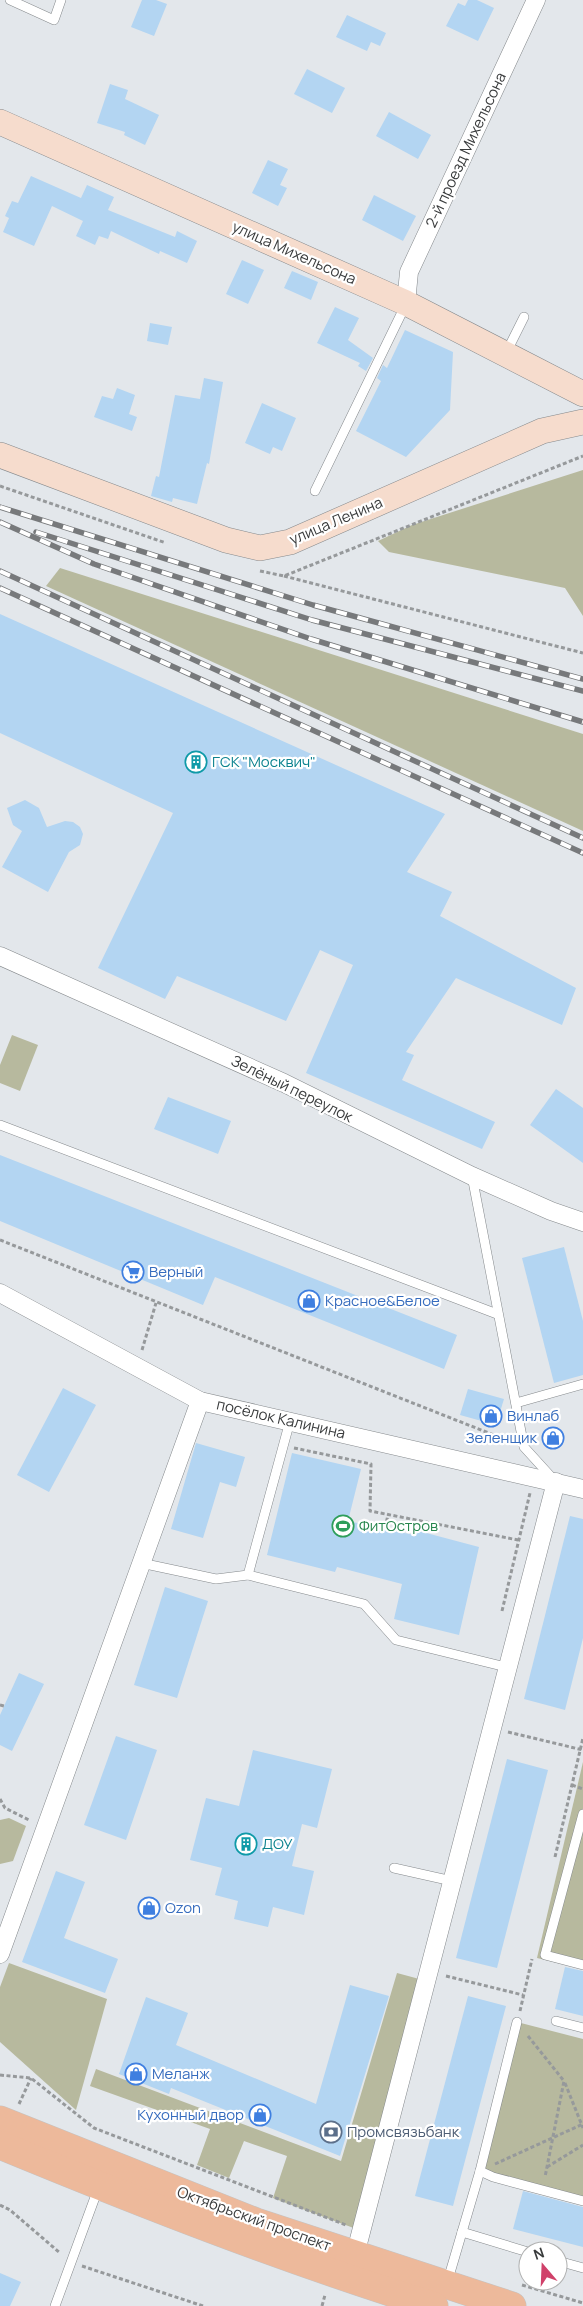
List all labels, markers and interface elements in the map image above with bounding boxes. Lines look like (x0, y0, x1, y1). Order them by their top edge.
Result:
street label: 2-й проезд Михельсона (420, 69, 511, 231)
street label: улица Михельсона (229, 216, 360, 289)
street label: улица Ленина (286, 491, 386, 550)
building icon: ГСК "Москвич" (184, 750, 208, 774)
place label: ГСК "Москвич" (212, 751, 316, 772)
street label: Зелёный переулок (228, 1050, 357, 1127)
supermarket icon: Верный (121, 1260, 145, 1284)
place label: Верный (149, 1261, 203, 1282)
shop icon: Красное&Белое (297, 1289, 321, 1313)
place label: Красное&Белое (325, 1290, 440, 1311)
street label: посёлок Калинина (215, 1394, 348, 1444)
shop icon: Винлаб (479, 1404, 503, 1428)
place label: Винлаб (507, 1405, 560, 1426)
shop icon: Зеленщик (541, 1426, 565, 1450)
place label: Зеленщик (466, 1427, 538, 1448)
sports icon: ФитОстров (331, 1514, 355, 1538)
place label: ФитОстров (359, 1515, 438, 1536)
building icon: ДОУ (234, 1832, 258, 1856)
place label: ДОУ (262, 1833, 293, 1854)
shop icon: Ozon (137, 1896, 161, 1920)
place label: Ozon (165, 1897, 201, 1918)
shop icon: Меланж (124, 2062, 148, 2086)
place label: Меланж (152, 2063, 210, 2084)
shop icon: Кухонный двор (248, 2103, 272, 2127)
place label: Кухонный двор (137, 2104, 244, 2125)
bank icon: Промсвязьбанк (319, 2120, 343, 2144)
place label: Промсвязьбанк (347, 2121, 460, 2142)
street label: Октябрьский проспект (174, 2181, 334, 2256)
north arrow (518, 2241, 568, 2291)
text: N (531, 2243, 546, 2264)

